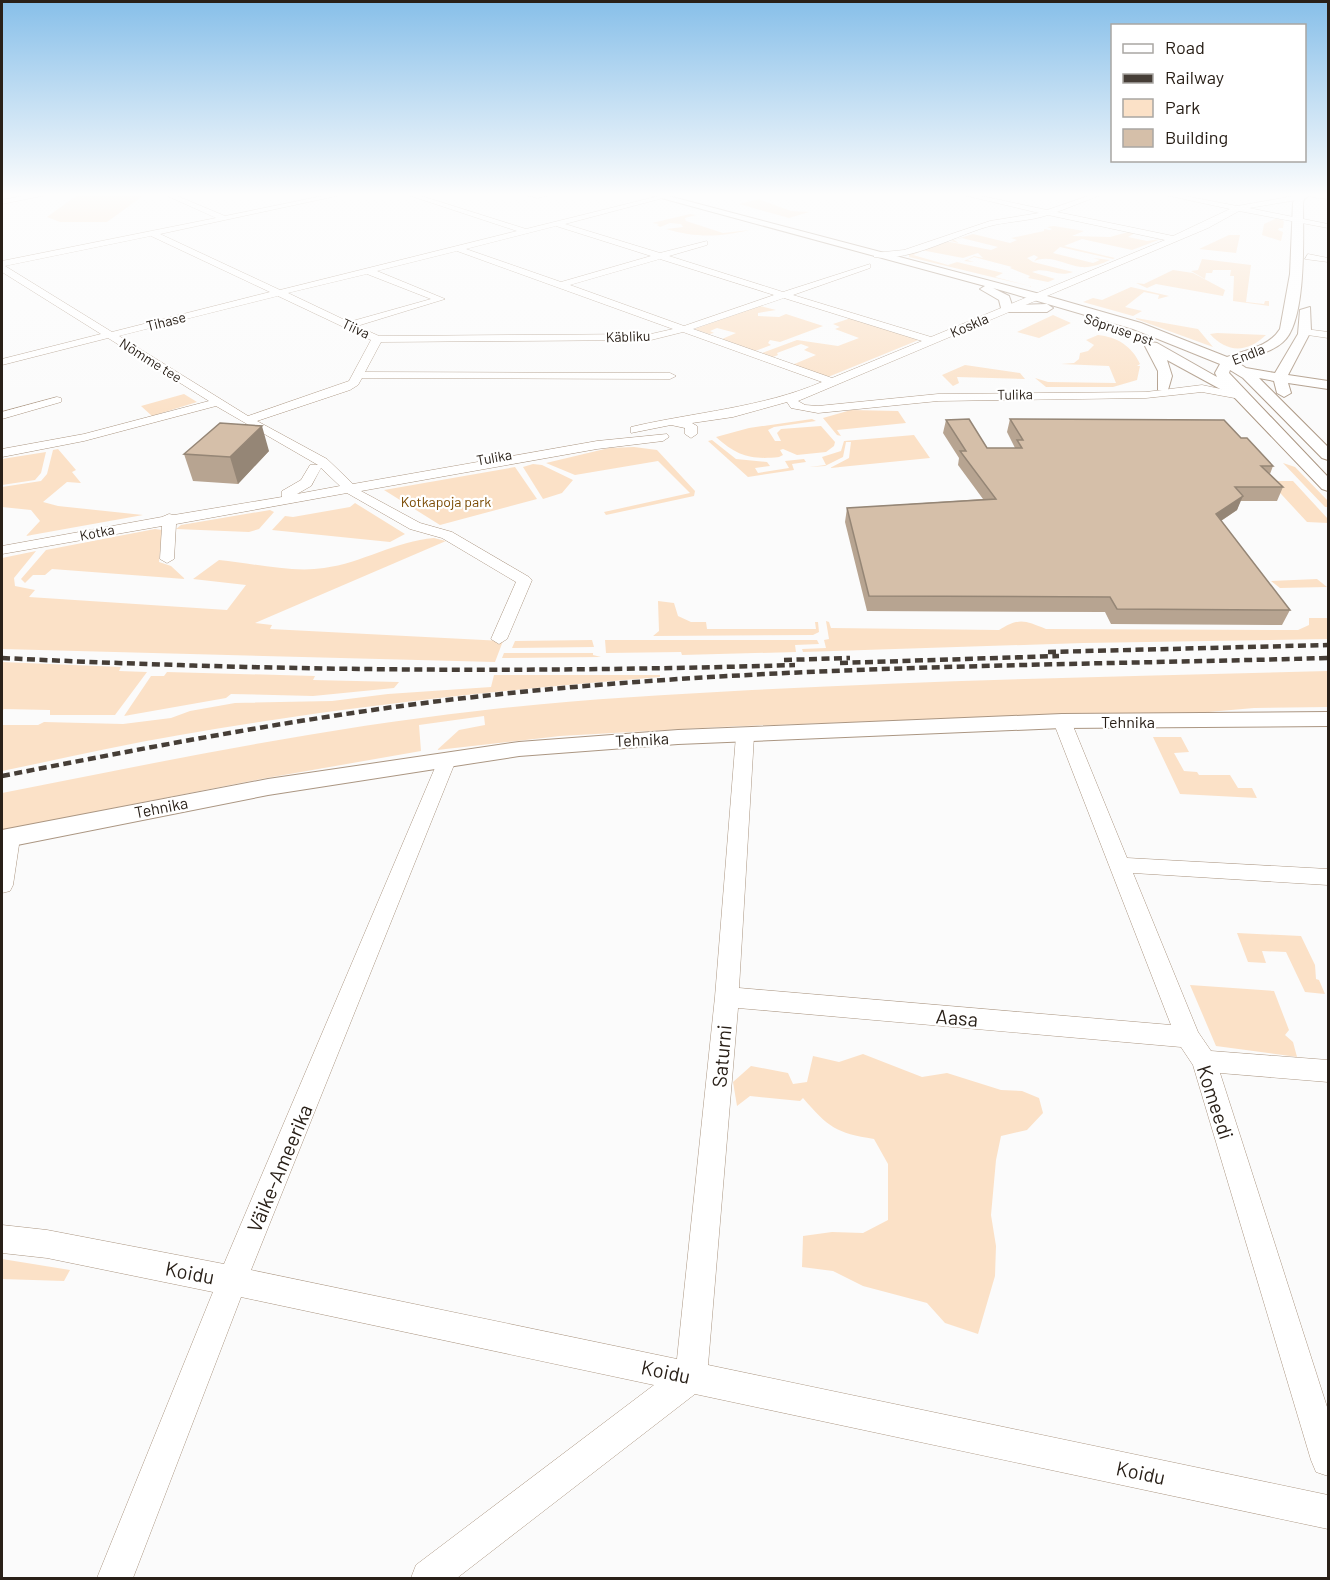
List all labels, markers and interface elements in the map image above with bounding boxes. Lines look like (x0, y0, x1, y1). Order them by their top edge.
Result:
legend (1111, 24, 1306, 162)
text: Road (1165, 36, 1205, 58)
text: Railway (1165, 66, 1224, 88)
text: Park (1165, 96, 1200, 118)
text: Building (1165, 126, 1228, 148)
street label: Tihase (144, 308, 188, 334)
street label: Koskla (947, 309, 991, 341)
street label: Sõpruse pst (1082, 309, 1156, 349)
street label: Tiiva (339, 314, 373, 342)
street label: Käbliku (605, 327, 651, 345)
street label: Nõmme tee (117, 334, 185, 386)
street label: Endla (1229, 340, 1267, 368)
street label: Tulika (997, 385, 1033, 403)
street label: Tulika (475, 446, 513, 468)
park label: Kotkapoja park (401, 493, 491, 510)
street label: Kotka (78, 520, 116, 544)
street label: Tehnika (1101, 712, 1155, 731)
street label: Tehnika (615, 728, 669, 750)
street label: Tehnika (133, 793, 189, 821)
street label: Aasa (935, 1003, 979, 1031)
street label: Saturni (706, 1024, 736, 1088)
street label: Komeedi (1193, 1062, 1239, 1142)
street label: Väike-Ameerika (241, 1100, 317, 1236)
street label: Koidu (163, 1255, 217, 1289)
street label: Koidu (639, 1354, 693, 1388)
street label: Koidu (1114, 1455, 1168, 1489)

